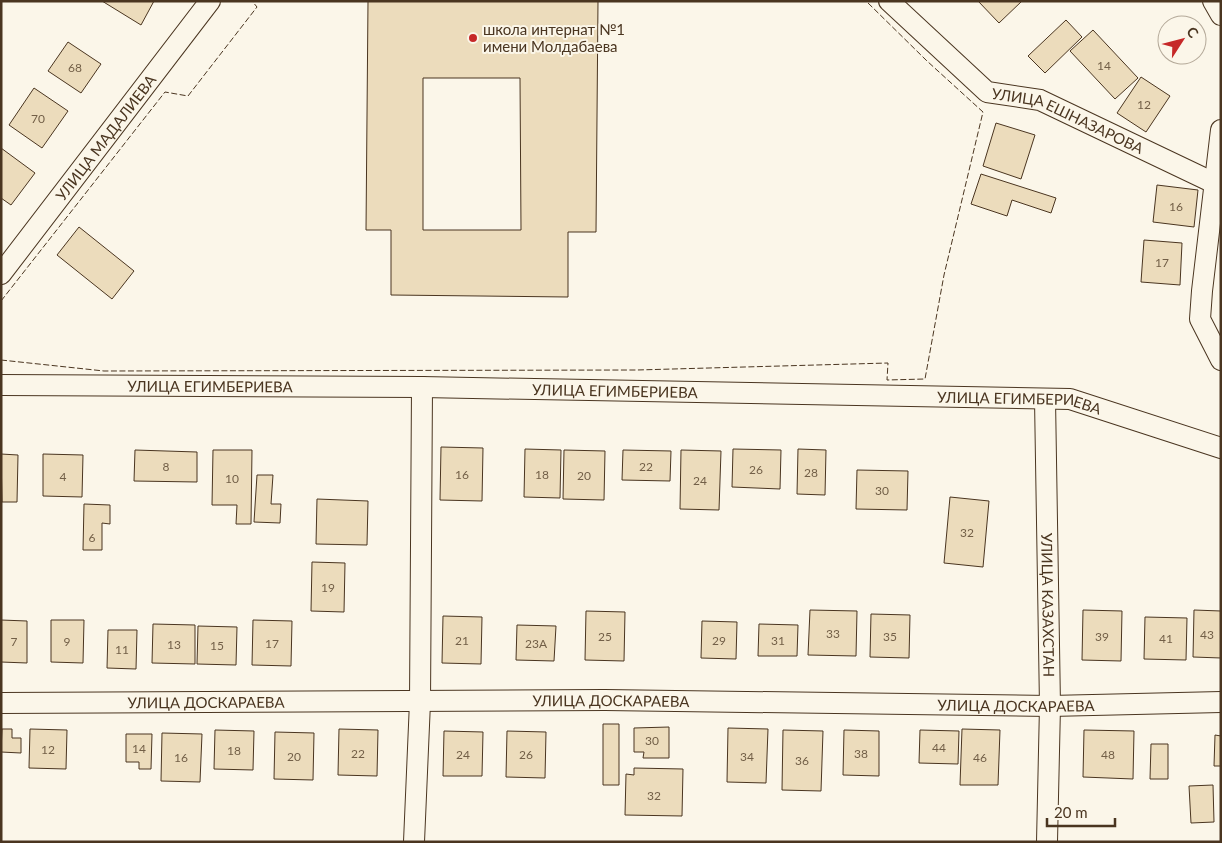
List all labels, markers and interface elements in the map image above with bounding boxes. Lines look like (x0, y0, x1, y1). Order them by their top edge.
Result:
north arrow (1157, 15, 1207, 65)
place label: школа интернат №1 имени Молдабаева (483, 20, 625, 55)
text: С (1183, 23, 1203, 41)
marker: школа интернат №1 имени Молдабаева (467, 32, 479, 44)
house number: 14 (1097, 58, 1111, 73)
house number: 68 (68, 60, 82, 75)
street label: УЛИЦА МАДАЛИЕВА (52, 70, 160, 204)
street label: УЛИЦА ЕШНАЗАРОВА (991, 84, 1147, 158)
house number: 12 (1137, 97, 1151, 112)
house number: 70 (31, 111, 45, 126)
house number: 16 (1169, 199, 1183, 214)
house number: 17 (1155, 255, 1169, 270)
street label: УЛИЦА ЕГИМБЕРИЕВА (127, 377, 294, 395)
street label: УЛИЦА ЕГИМБЕРИЕВА (532, 380, 699, 401)
street label: УЛИЦА ЕГИМБЕРИЕВА (937, 388, 1105, 418)
house number: 8 (163, 459, 170, 474)
house number: 22 (639, 459, 653, 474)
house number: 26 (749, 462, 763, 477)
house number: 28 (804, 465, 818, 480)
house number: 16 (455, 467, 469, 482)
house number: 18 (535, 467, 549, 482)
house number: 20 (577, 468, 591, 483)
house number: 4 (60, 469, 67, 484)
house number: 10 (225, 471, 239, 486)
house number: 24 (693, 473, 707, 488)
house number: 30 (875, 483, 889, 498)
house number: 32 (960, 525, 974, 540)
house number: 6 (89, 530, 96, 545)
street label: УЛИЦА КАЗАХСТАН (1038, 533, 1059, 677)
house number: 19 (321, 580, 335, 595)
house number: 33 (826, 626, 840, 641)
house number: 43 (1200, 627, 1214, 642)
house number: 25 (598, 629, 612, 644)
house number: 35 (883, 629, 897, 644)
house number: 39 (1095, 629, 1109, 644)
house number: 41 (1159, 631, 1173, 646)
house number: 21 (455, 633, 469, 648)
house number: 29 (712, 633, 726, 648)
house number: 31 (771, 633, 785, 648)
house number: 7 (11, 634, 18, 649)
house number: 9 (64, 634, 71, 649)
house number: 17 (265, 636, 279, 651)
house number: 23А (525, 636, 548, 651)
house number: 13 (167, 637, 181, 652)
house number: 15 (210, 638, 224, 653)
house number: 11 (115, 642, 129, 657)
street label: УЛИЦА ДОСКАРАЕВА (532, 691, 691, 710)
street label: УЛИЦА ДОСКАРАЕВА (127, 693, 285, 711)
street label: УЛИЦА ДОСКАРАЕВА (937, 695, 1096, 715)
house number: 30 (645, 733, 659, 748)
house number: 44 (932, 740, 946, 755)
house number: 14 (132, 741, 146, 756)
house number: 12 (41, 742, 55, 757)
house number: 18 (227, 743, 241, 758)
house number: 22 (351, 746, 365, 761)
house number: 38 (854, 746, 868, 761)
house number: 24 (456, 747, 470, 762)
house number: 26 (519, 747, 533, 762)
house number: 48 (1101, 747, 1115, 762)
house number: 20 (287, 749, 301, 764)
house number: 34 (740, 749, 754, 764)
house number: 16 (174, 750, 188, 765)
house number: 46 (973, 750, 987, 765)
house number: 36 (795, 753, 809, 768)
house number: 32 (647, 788, 661, 803)
scale bar (1047, 796, 1114, 828)
text: 20 m (1054, 803, 1088, 821)

